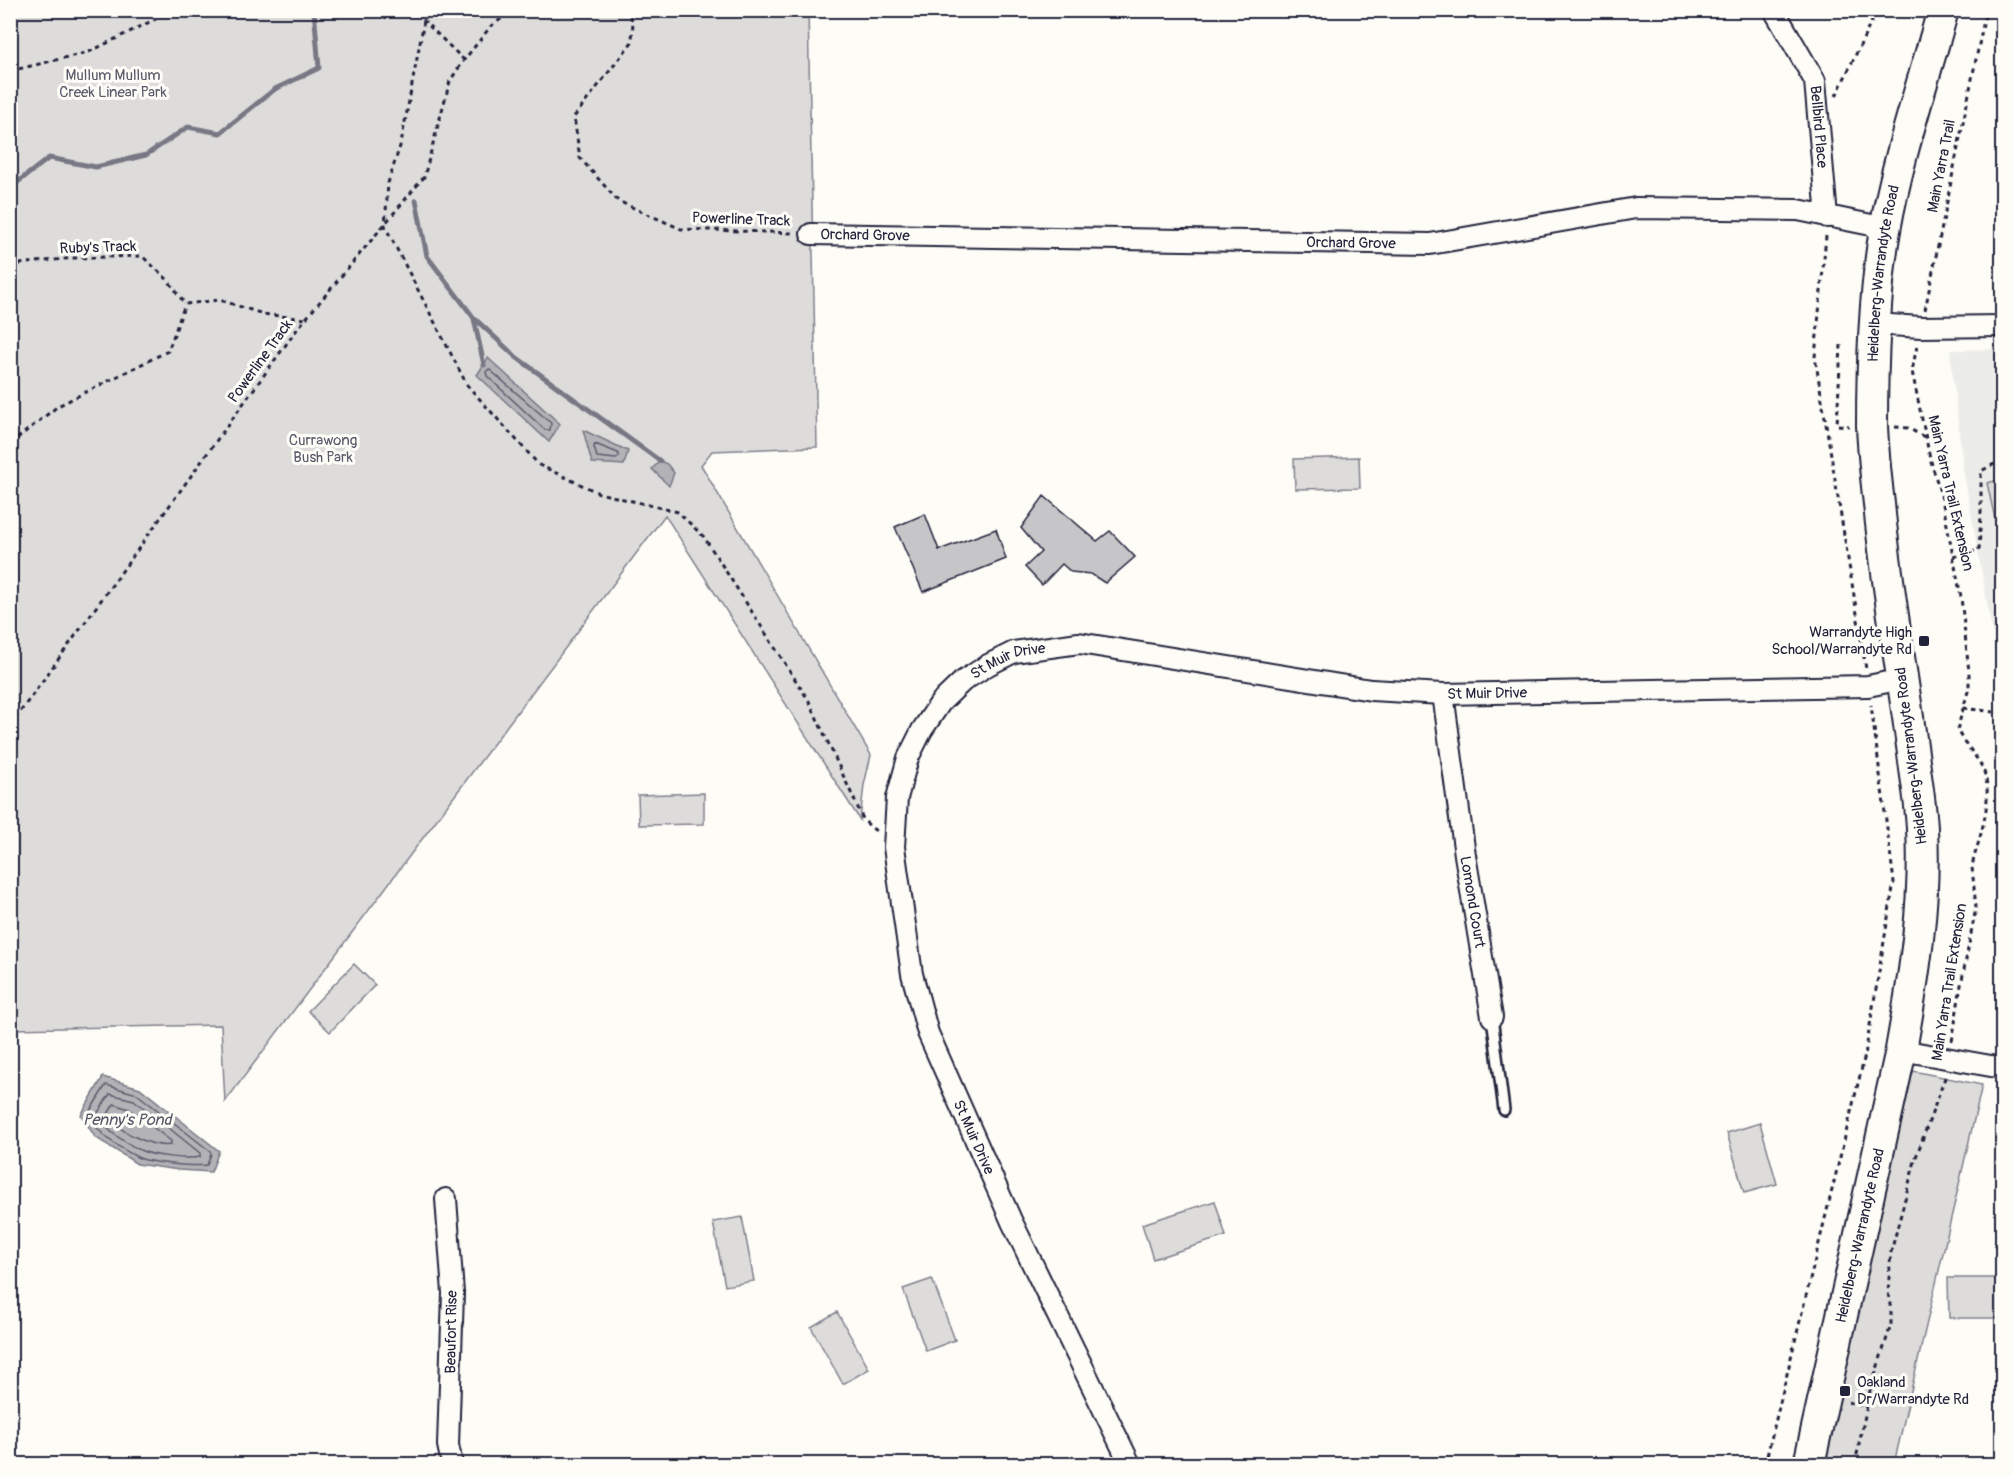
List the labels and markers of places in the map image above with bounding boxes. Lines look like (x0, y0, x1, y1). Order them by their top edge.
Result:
place label: Warrandyte High School/Warrandyte Rd (1772, 623, 1912, 659)
marker: Warrandyte High School/Warrandyte Rd (1917, 634, 1931, 648)
place label: Oakland Dr/Warrandyte Rd (1857, 1373, 1969, 1409)
marker: Oakland Dr/Warrandyte Rd (1838, 1384, 1852, 1398)

